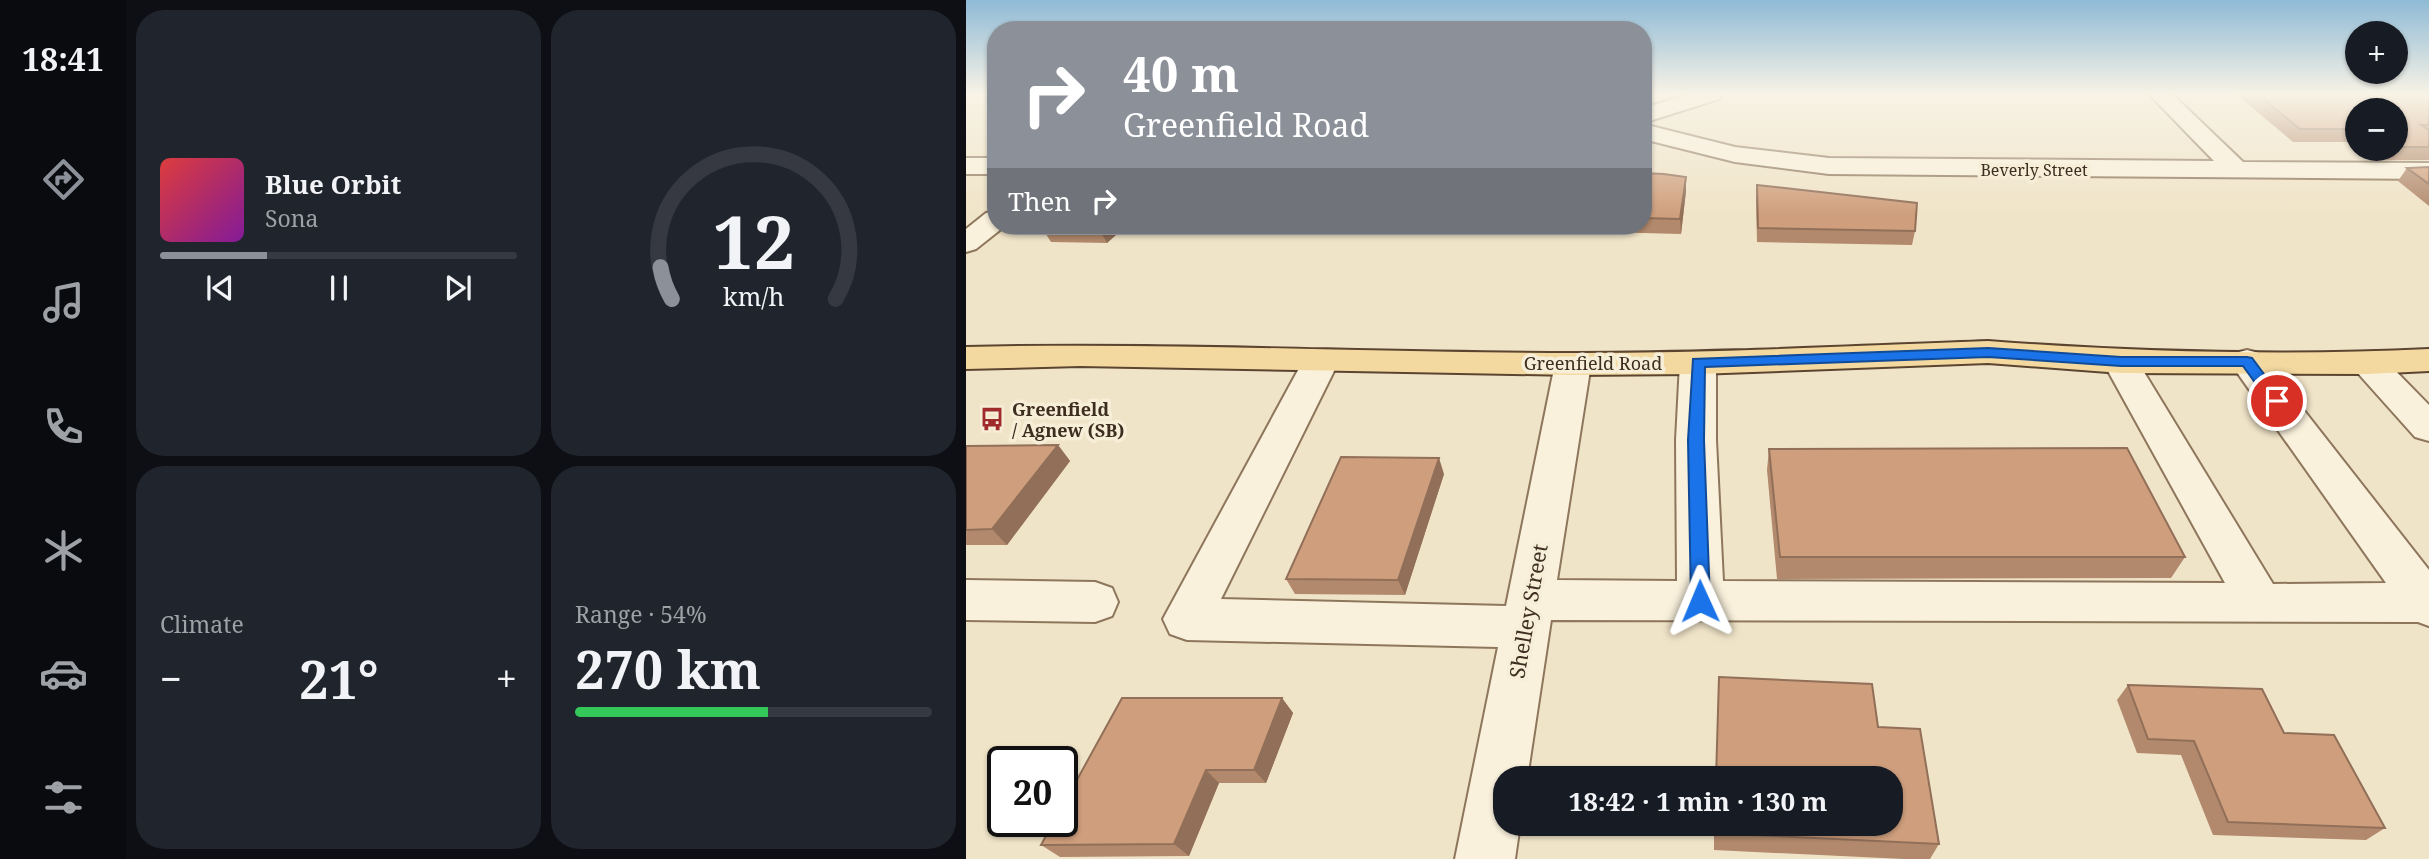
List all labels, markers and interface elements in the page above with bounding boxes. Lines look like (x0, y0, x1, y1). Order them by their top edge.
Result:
map controls (2345, 21, 2408, 161)
button: + (2345, 21, 2408, 84)
text: 18:41 (22, 37, 104, 80)
text: 40 m (1123, 40, 1239, 106)
icon: right (1008, 49, 1099, 140)
button: − (2345, 98, 2408, 161)
text: Greenfield Road (1123, 103, 1369, 146)
icon: directions (39, 155, 88, 204)
street label: Beverly Street (1980, 159, 2088, 181)
text: Blue Orbit (265, 166, 401, 202)
icon: right (1085, 182, 1123, 220)
text: Then (1008, 183, 1071, 219)
text: 12 (712, 191, 795, 290)
text: Sona (265, 202, 319, 234)
icon: previous (201, 269, 239, 307)
icon: pause (320, 269, 358, 307)
icon: next (439, 269, 477, 307)
icon: music (39, 278, 88, 327)
text: km/h (723, 279, 784, 313)
street label: Greenfield Road (1524, 351, 1662, 375)
pin (2247, 371, 2307, 431)
icon: arrive (2258, 382, 2296, 420)
place label: Greenfield / Agnew (SB) (1012, 397, 1124, 442)
icon: phone (39, 402, 88, 451)
bus stop icon: Greenfield / Agnew (SB) (978, 405, 1006, 433)
icon: climate (39, 526, 88, 575)
street label: Shelley Street (1502, 542, 1554, 680)
position arrow (1663, 564, 1737, 638)
text: Range · 54% (575, 598, 707, 630)
text: Climate (160, 608, 244, 640)
text: 270 km (575, 633, 761, 704)
text: 21° (299, 643, 379, 714)
icon: car (39, 649, 88, 698)
text: − (160, 652, 182, 704)
text: + (496, 652, 517, 704)
speed limit sign: 20 (987, 746, 1078, 837)
icon: filters (39, 773, 88, 822)
text: 18:42 · 1 min · 130 m (1568, 783, 1828, 819)

